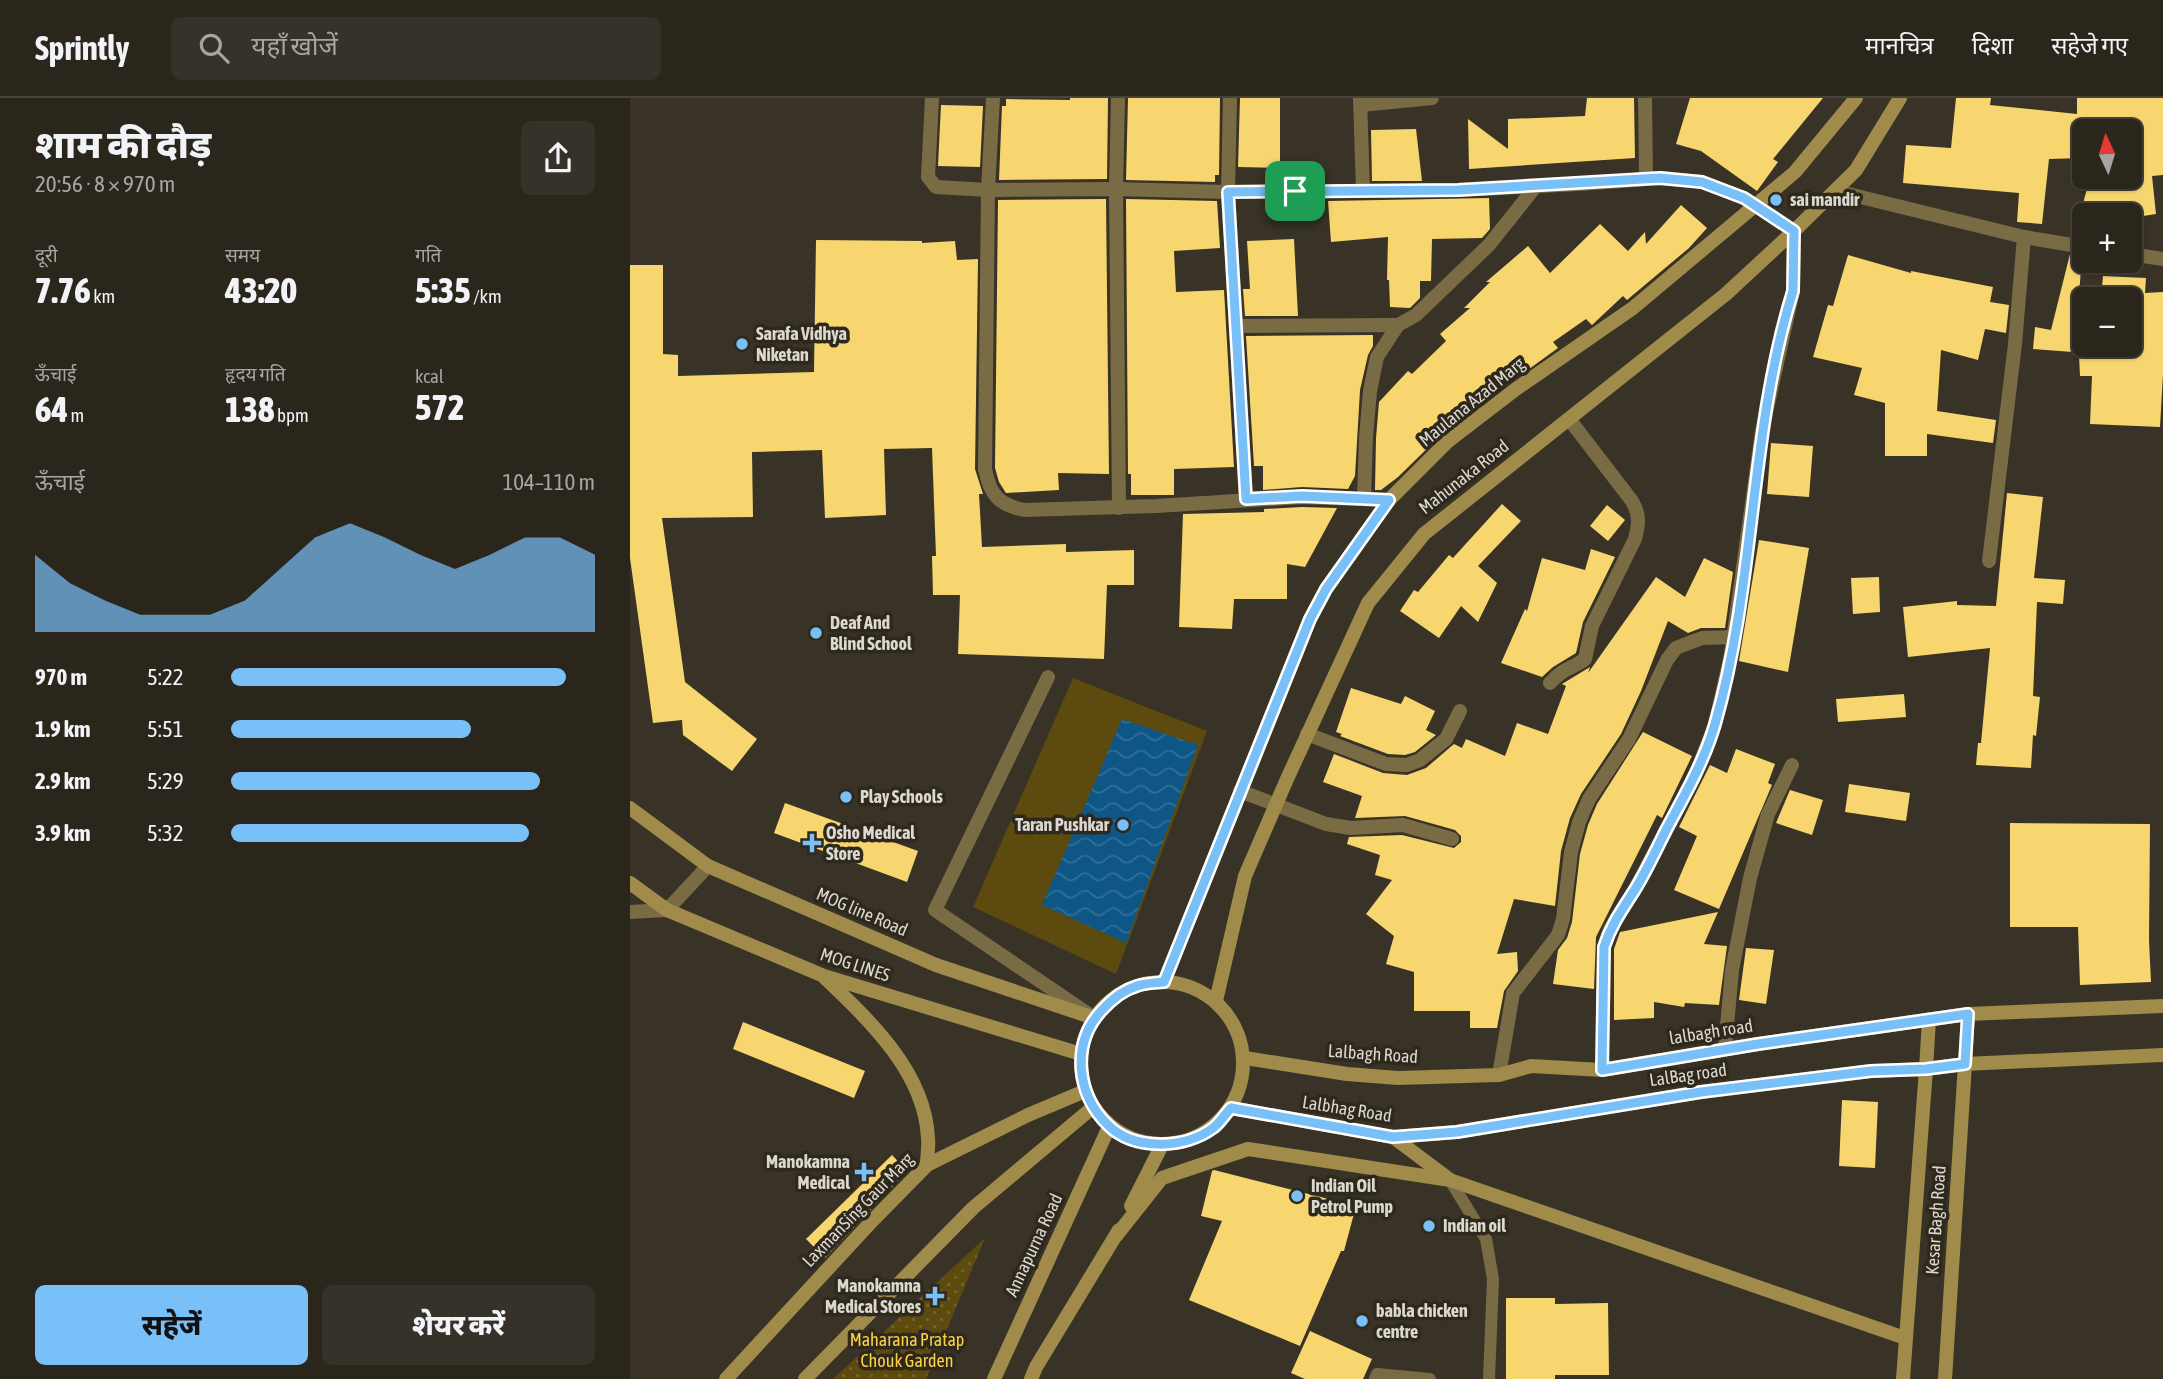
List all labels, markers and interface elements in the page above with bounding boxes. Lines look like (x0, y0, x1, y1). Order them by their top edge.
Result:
search box (171, 17, 661, 80)
text: Sprintly (35, 29, 129, 67)
icon: search (195, 29, 233, 67)
text: यहाँ खोजें (251, 31, 338, 61)
text: मानचित्र (1865, 32, 1934, 59)
text: दिशा (1972, 32, 2013, 59)
text: सहेजे गए (2051, 32, 2128, 59)
north arrow (2072, 119, 2142, 189)
map controls (2072, 119, 2142, 357)
button: share (521, 121, 595, 195)
text: शाम की दौड़ (35, 123, 211, 166)
pin (1265, 161, 1325, 221)
text: 20:56 · 8 × 970 m (35, 171, 175, 197)
icon: arrive (1276, 172, 1314, 210)
place label: sai mandir (1790, 189, 1860, 210)
marker: sai mandir (1768, 192, 1784, 208)
button: + (2072, 203, 2142, 273)
text: दूरी (35, 244, 58, 266)
text: समय (225, 244, 260, 266)
text: गति (415, 244, 441, 266)
text: 7.76 (35, 270, 91, 310)
text: 43:20 (225, 270, 297, 310)
text: 5:35 (415, 270, 471, 310)
text: km (91, 285, 115, 307)
text: /km (471, 285, 502, 307)
button: − (2072, 287, 2142, 357)
place label: Sarafa Vidhya Niketan (756, 323, 847, 365)
marker: Sarafa Vidhya Niketan (734, 336, 750, 352)
street label: Maulana Azad Marg (1415, 353, 1529, 451)
text: ऊँचाई (35, 363, 76, 385)
text: हृदय गति (225, 363, 286, 385)
text: kcal (415, 365, 444, 387)
text: 572 (415, 387, 464, 427)
text: 64 (35, 389, 68, 429)
text: 138 (225, 389, 274, 429)
text: m (68, 404, 84, 426)
text: bpm (274, 404, 309, 426)
street label: Mahunaka Road (1415, 435, 1513, 518)
text: ऊँचाई (35, 469, 85, 495)
text: 104–110 m (502, 469, 595, 495)
place label: Deaf And Blind School (830, 612, 912, 654)
marker: Deaf And Blind School (808, 625, 824, 641)
text: 970 m (35, 664, 87, 690)
text: 5:22 (147, 664, 184, 690)
text: 1.9 km (35, 716, 91, 742)
text: 5:51 (147, 716, 184, 742)
text: 2.9 km (35, 768, 91, 794)
text: 5:29 (147, 768, 184, 794)
place label: Play Schools (860, 786, 943, 807)
marker: Play Schools (838, 789, 854, 805)
place label: Taran Pushkar (1015, 814, 1110, 835)
marker: Taran Pushkar (1115, 817, 1131, 833)
text: 3.9 km (35, 820, 91, 846)
text: 5:32 (147, 820, 184, 846)
place label: Osho Medical Store (826, 822, 915, 864)
marker: Osho Medical Store (804, 835, 820, 851)
street label: MOG line Road (813, 883, 911, 940)
street label: MOG LINES (818, 943, 893, 986)
street label: lalbagh road (1668, 1015, 1754, 1048)
street label: Lalbagh Road (1327, 1040, 1419, 1067)
street label: LalBag road (1648, 1059, 1728, 1090)
street label: Lalbhag Road (1301, 1091, 1393, 1126)
street label: LaxmanSing Gaur Marg (798, 1148, 918, 1271)
place label: Manokamna Medical (766, 1151, 850, 1193)
marker: Manokamna Medical (856, 1164, 872, 1180)
street label: Kesar Bagh Road (1921, 1165, 1950, 1275)
place label: Indian Oil Petrol Pump (1311, 1175, 1393, 1217)
marker: Indian Oil Petrol Pump (1289, 1188, 1305, 1204)
street label: Annapurna Road (1001, 1190, 1067, 1300)
place label: Indian oil (1443, 1215, 1506, 1236)
marker: Indian oil (1421, 1218, 1437, 1234)
place label: Manokamna Medical Stores (825, 1275, 922, 1317)
button: सहेजें (35, 1285, 308, 1365)
button: शेयर करें (322, 1285, 595, 1365)
marker: Manokamna Medical Stores (927, 1288, 943, 1304)
place label: babla chicken centre (1376, 1300, 1468, 1342)
marker: babla chicken centre (1354, 1313, 1370, 1329)
park label: Maharana Pratap Chouk Garden (850, 1329, 964, 1371)

